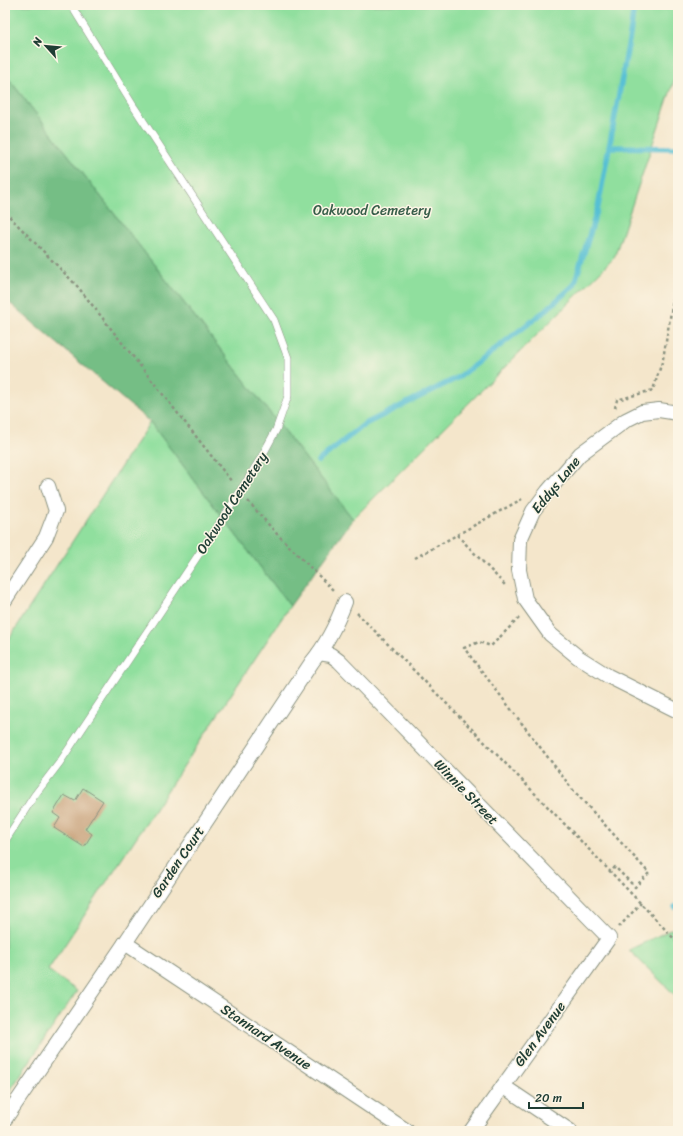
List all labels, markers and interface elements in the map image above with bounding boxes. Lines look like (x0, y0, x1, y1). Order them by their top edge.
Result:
north arrow (26, 26, 66, 66)
text: N (27, 34, 48, 50)
park label: Oakwood Cemetery (313, 198, 432, 223)
street label: Oakwood Cemetery (189, 446, 275, 559)
street label: Eddys Lane (525, 451, 587, 519)
street label: Winnie Street (428, 753, 504, 831)
street label: Garden Court (145, 821, 211, 903)
street label: Glen Avenue (507, 996, 573, 1072)
street label: Stannard Avenue (215, 997, 317, 1077)
scale bar (529, 1084, 583, 1110)
text: 20 m (535, 1087, 562, 1109)

